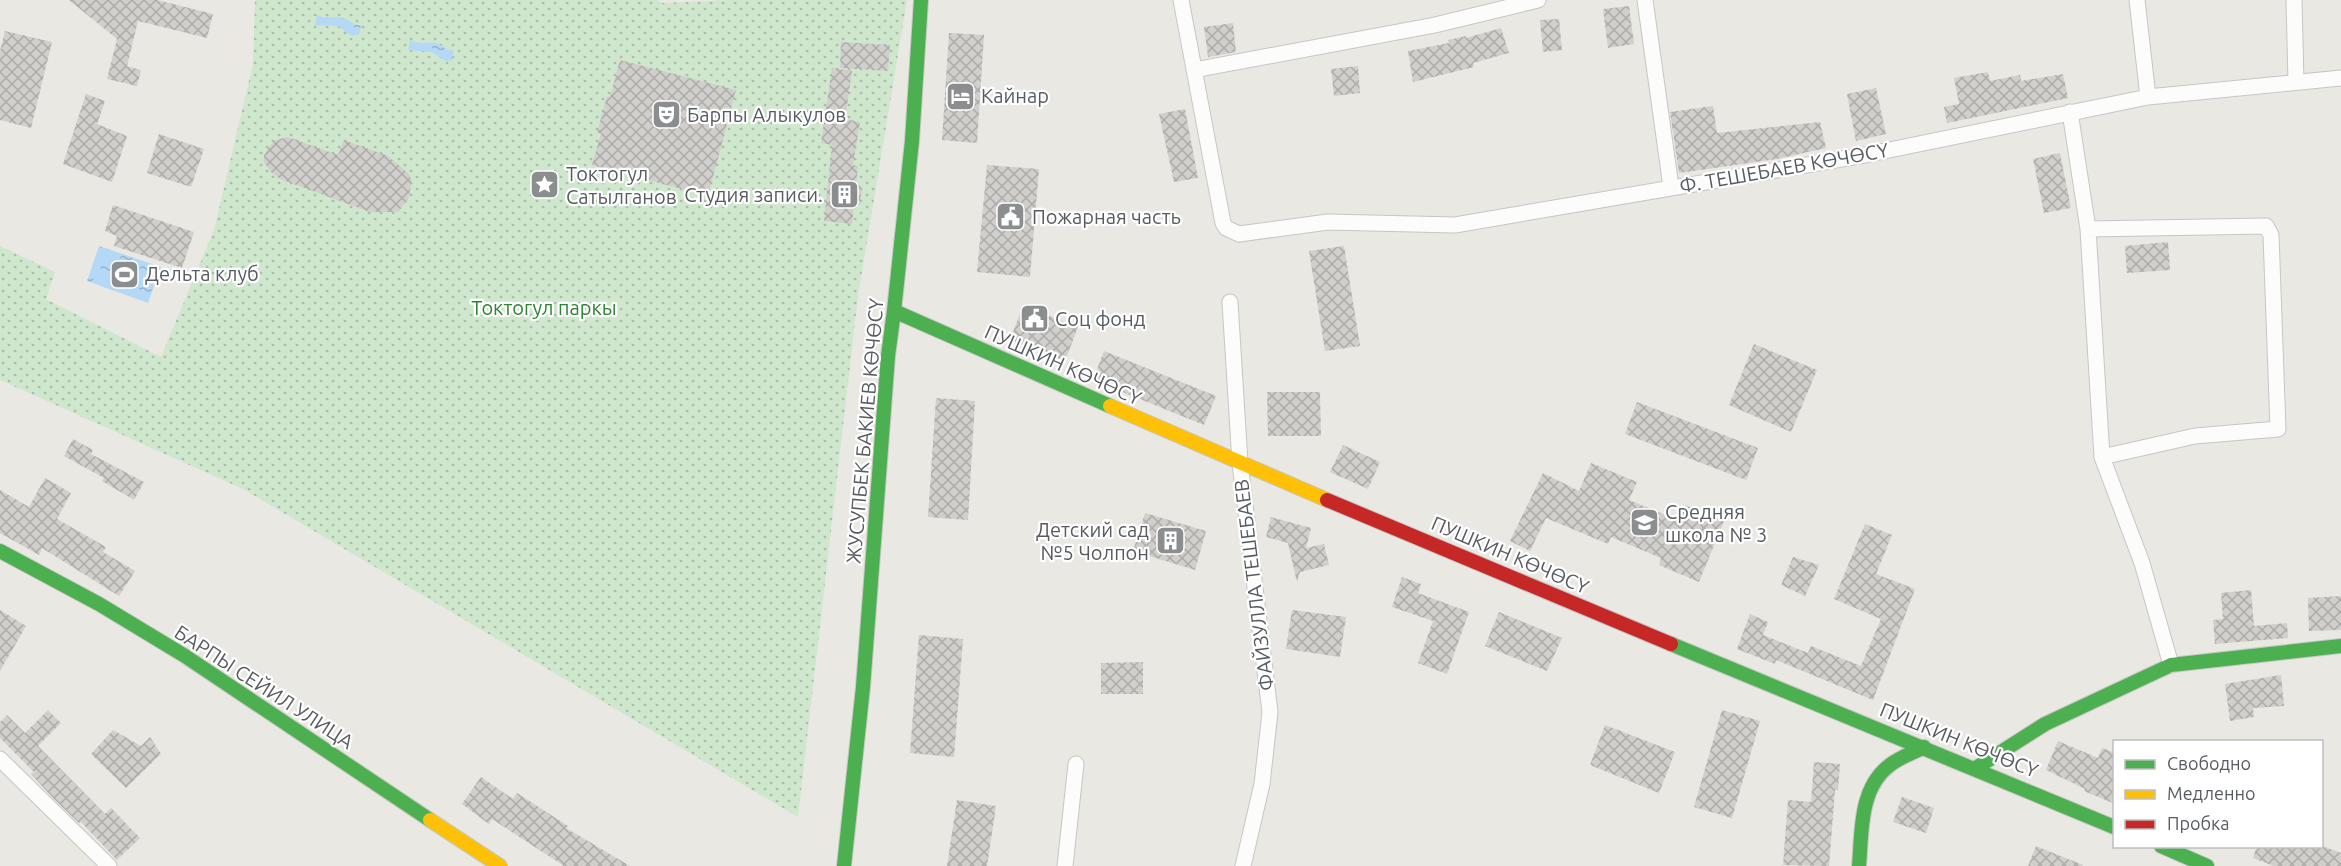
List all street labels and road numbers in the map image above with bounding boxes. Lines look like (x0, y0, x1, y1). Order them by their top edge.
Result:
street label: Ф. ТЕШЕБАЕВ КӨЧӨСҮ (1677, 138, 1891, 197)
street label: ЖУСУПБЕК БАКИЕВ КӨЧӨСҮ (841, 297, 888, 565)
street label: ПУШКИН КӨЧӨСҮ (981, 320, 1145, 410)
street label: ФАЙЗУЛЛА ТЕШЕБАЕВ (1229, 478, 1278, 692)
street label: ПУШКИН КӨЧӨСҮ (1428, 511, 1593, 598)
street label: БАРПЫ СЕЙИЛ УЛИЦА (170, 620, 358, 753)
street label: ПУШКИН КӨЧӨСҮ (1877, 697, 2042, 782)

